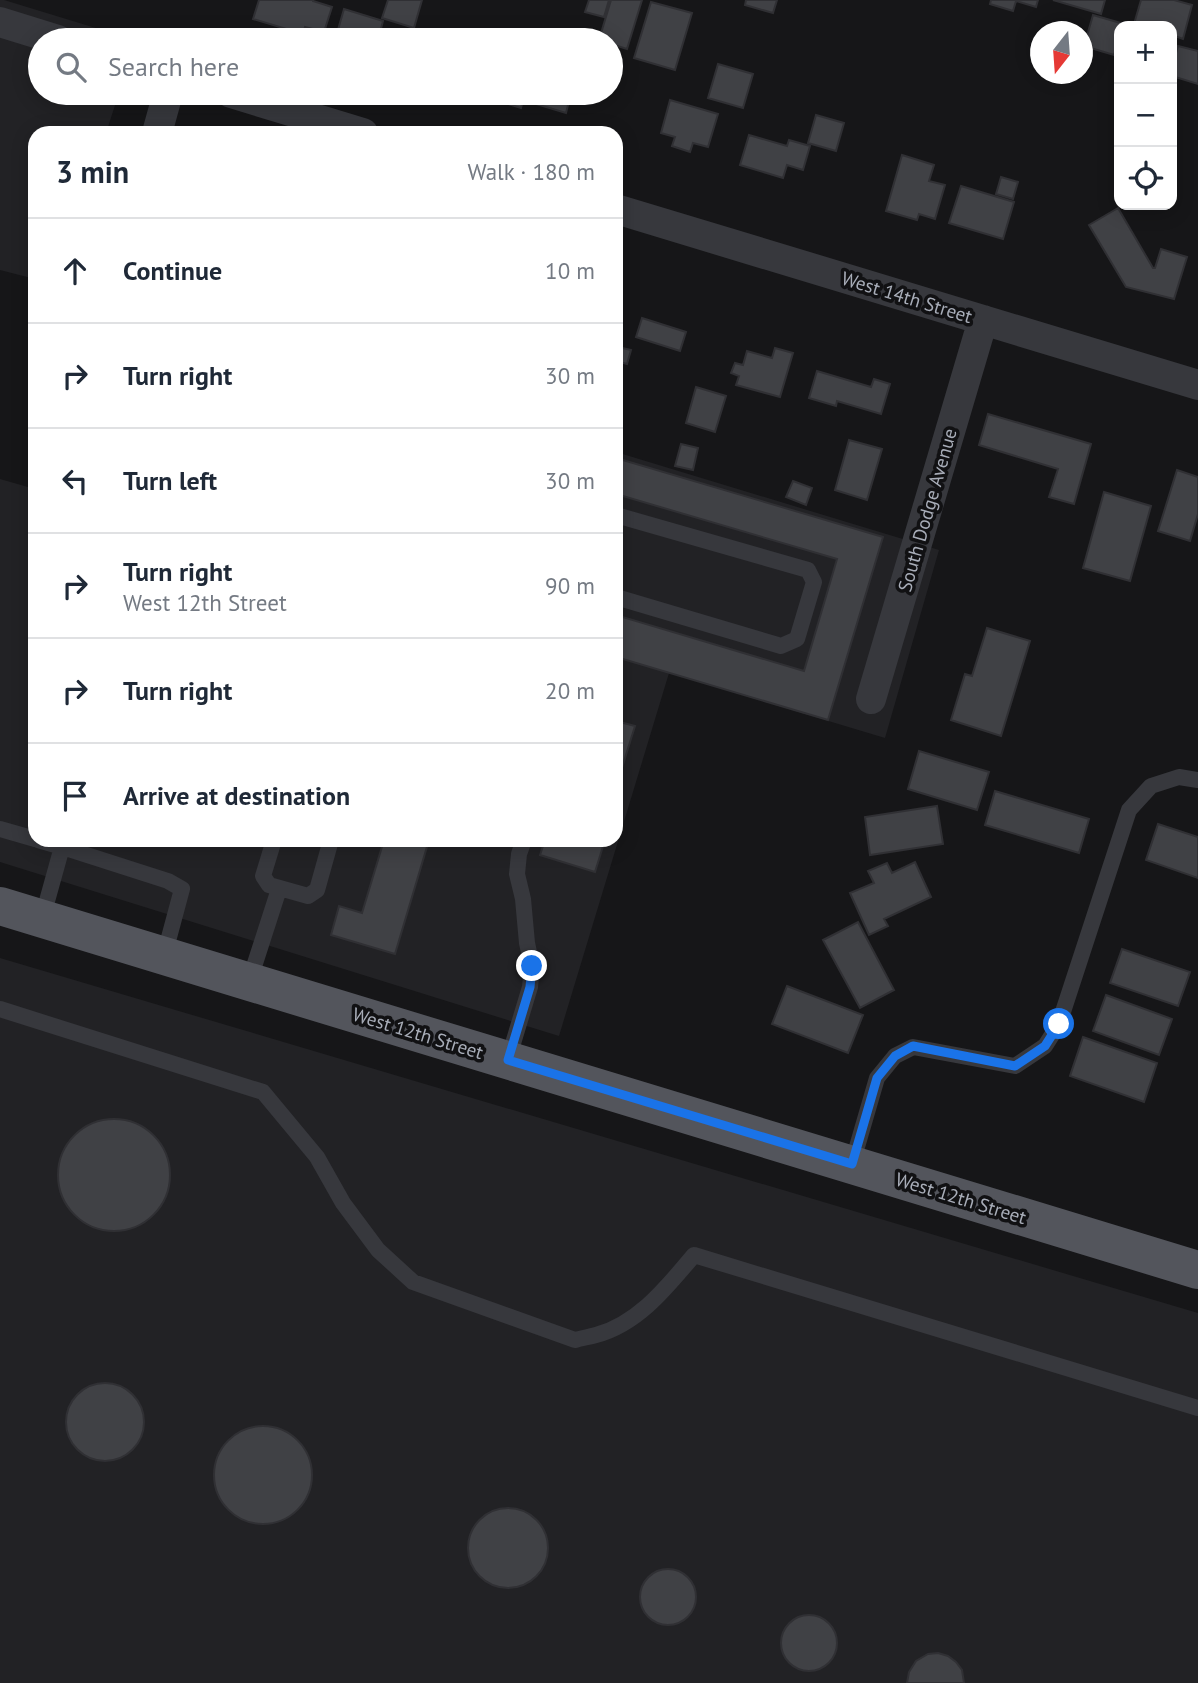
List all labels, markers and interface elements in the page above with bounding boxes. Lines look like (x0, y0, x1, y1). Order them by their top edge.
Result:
north arrow (1030, 21, 1093, 84)
map controls (1114, 21, 1177, 210)
button: + (1114, 21, 1177, 84)
search box (28, 28, 623, 105)
icon: search (52, 48, 90, 86)
text: Search here (108, 50, 239, 83)
button: − (1114, 84, 1177, 147)
button: locate (1114, 147, 1177, 210)
text: 3 min (56, 152, 129, 191)
text: Walk · 180 m (468, 157, 595, 186)
icon: ahead (56, 252, 94, 290)
text: Continue (123, 254, 222, 287)
text: 10 m (545, 256, 595, 285)
street label: West 14th Street (839, 266, 976, 328)
icon: right (56, 357, 94, 395)
text: Turn right (123, 359, 232, 392)
text: 30 m (545, 361, 595, 390)
street label: South Dodge Avenue (892, 426, 962, 594)
icon: left (56, 462, 94, 500)
text: Turn left (123, 464, 217, 497)
text: 30 m (545, 466, 595, 495)
text: Turn right (123, 555, 232, 588)
icon: right (56, 567, 94, 605)
text: 90 m (545, 571, 595, 600)
text: West 12th Street (123, 588, 287, 617)
icon: right (56, 672, 94, 710)
text: Turn right (123, 674, 232, 707)
text: 20 m (545, 676, 595, 705)
icon: arrive (56, 777, 94, 815)
text: Arrive at destination (123, 779, 350, 812)
route end (516, 950, 547, 981)
street label: West 12th Street (350, 1002, 487, 1064)
route start (1043, 1008, 1074, 1039)
street label: West 12th Street (893, 1167, 1030, 1229)

